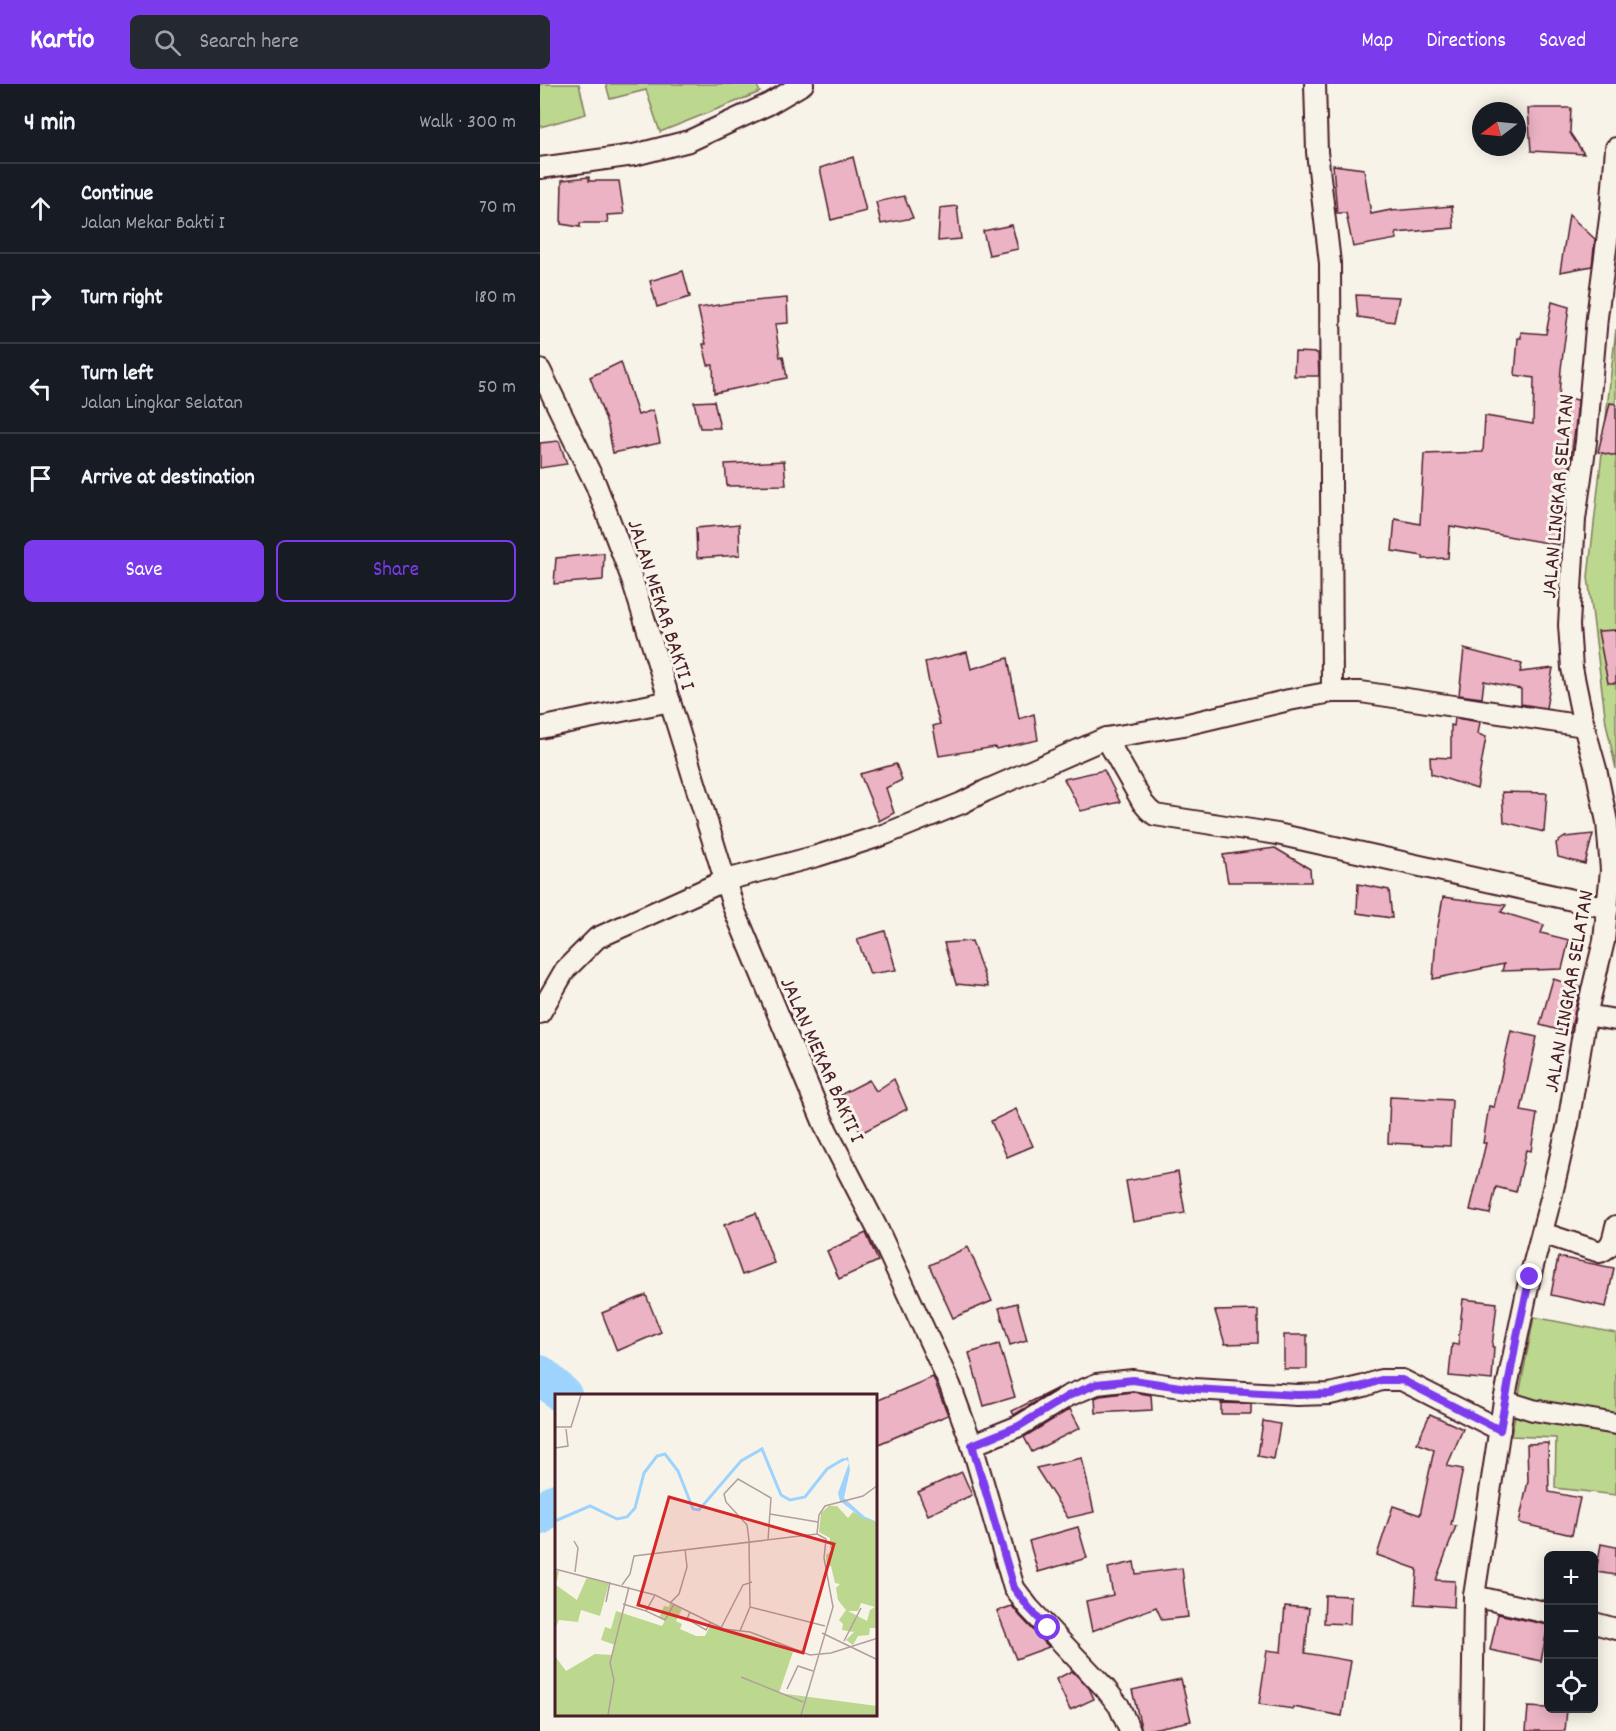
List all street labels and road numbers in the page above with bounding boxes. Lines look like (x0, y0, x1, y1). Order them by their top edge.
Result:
street label: JALAN LINGKAR SELATAN (1535, 393, 1584, 600)
street label: JALAN MEKAR BAKTI I (617, 516, 702, 695)
street label: JALAN LINGKAR SELATAN (1537, 888, 1604, 1095)
street label: JALAN MEKAR BAKTI I (770, 973, 871, 1148)

